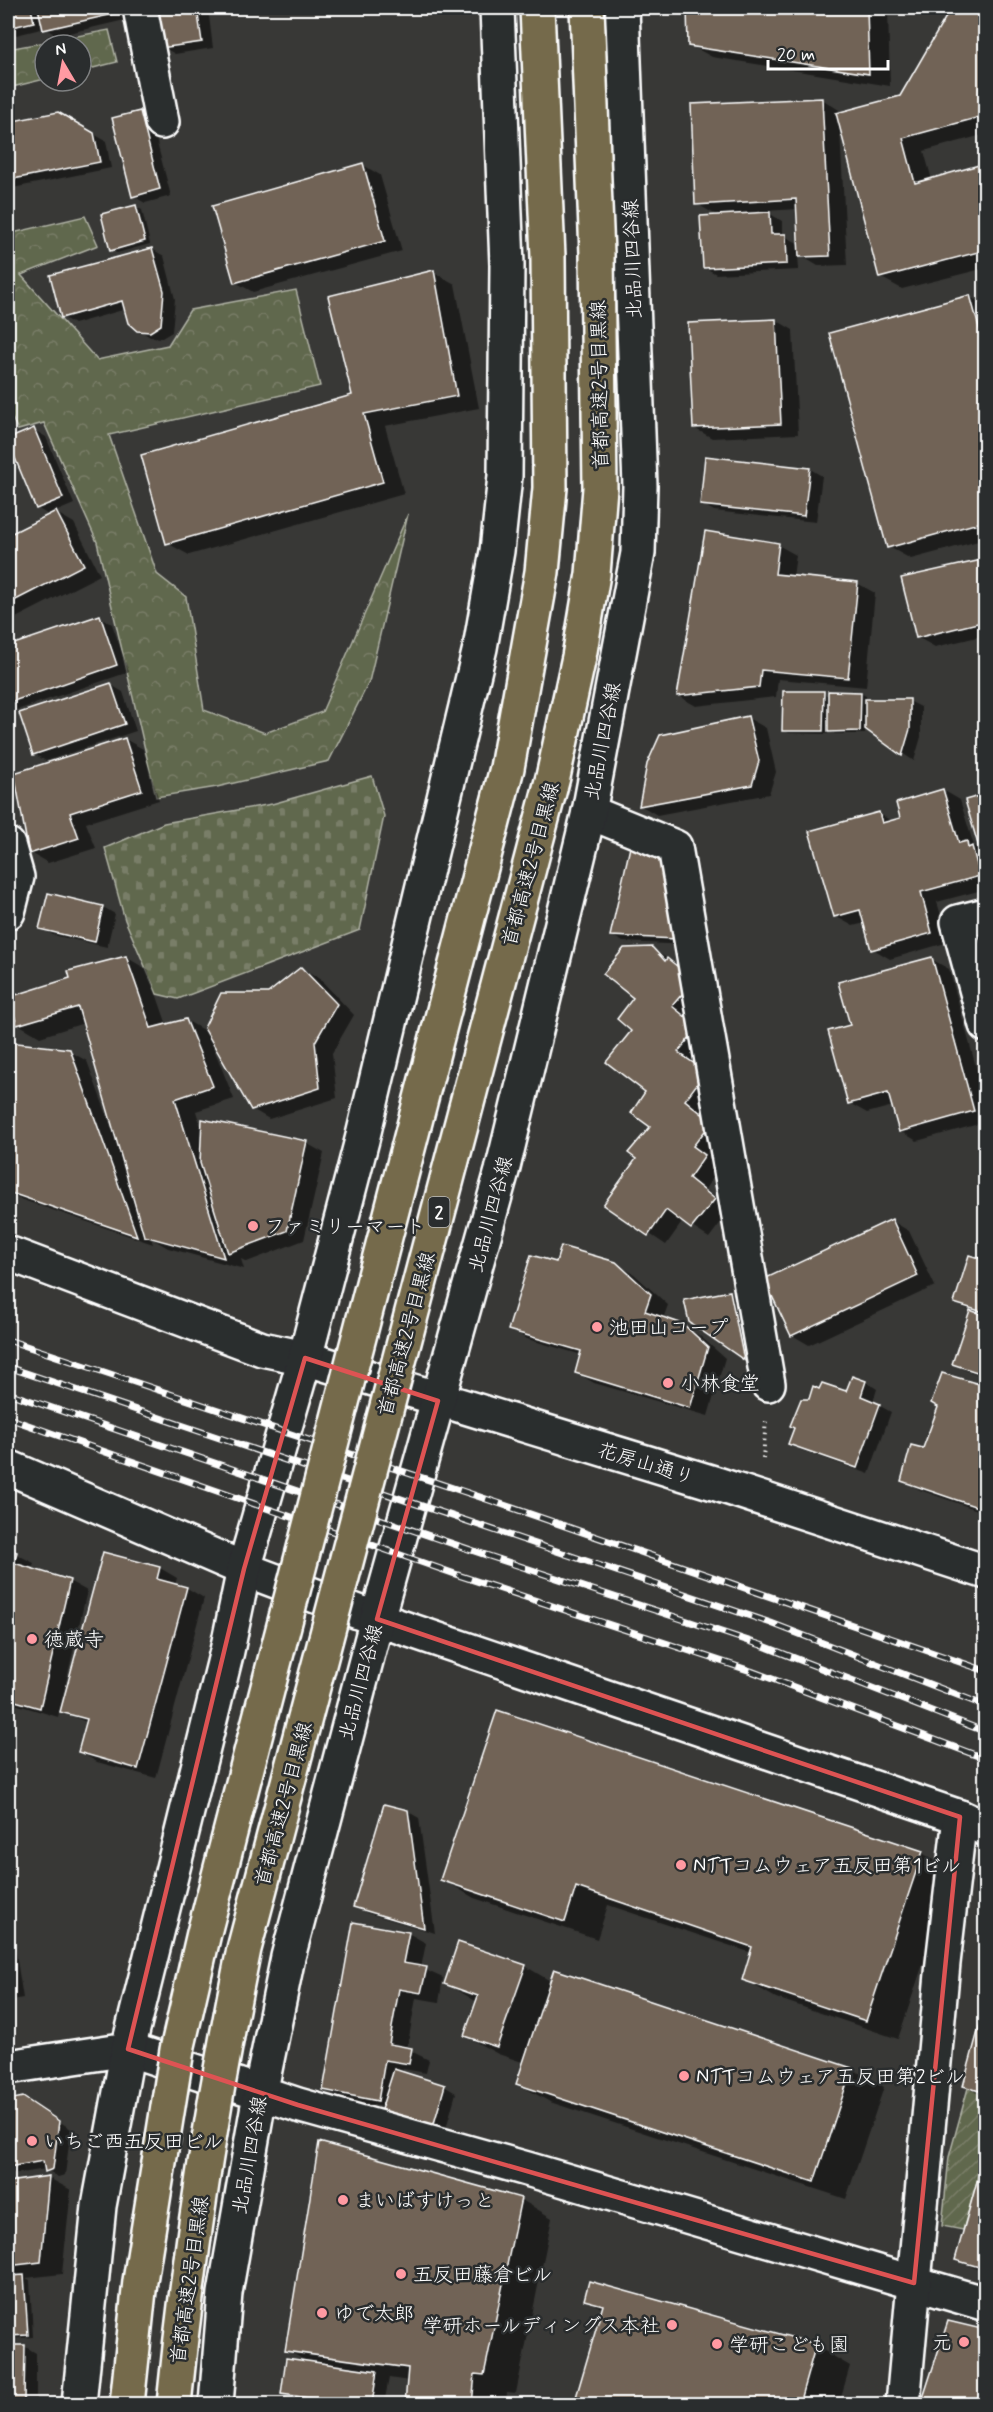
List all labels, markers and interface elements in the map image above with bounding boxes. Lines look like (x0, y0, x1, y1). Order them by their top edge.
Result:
north arrow (33, 33, 93, 93)
scale bar (768, 33, 888, 71)
text: N (54, 38, 68, 61)
text: 20 m (777, 43, 815, 67)
street label: 北品川四谷線 (618, 199, 649, 319)
street label: 首都高速2号目黒線 (586, 300, 615, 470)
street label: 北品川四谷線 (579, 680, 628, 803)
street label: 首都高速2号目黒線 (496, 779, 566, 950)
street label: 北品川四谷線 (463, 1153, 520, 1276)
road number: 2 (428, 1197, 450, 1227)
place label: ファミリーマート (265, 1214, 425, 1241)
marker: ファミリーマート (246, 1219, 260, 1233)
street label: 首都高速2号目黒線 (372, 1249, 442, 1420)
place label: 池田山コープ (609, 1315, 728, 1342)
marker: 池田山コープ (590, 1320, 604, 1334)
place label: 小林食堂 (680, 1371, 760, 1398)
marker: 小林食堂 (661, 1376, 675, 1390)
street label: 花房山通り (594, 1437, 697, 1492)
street label: 北品川四谷線 (333, 1621, 390, 1744)
place label: 徳蔵寺 (44, 1627, 104, 1654)
marker: 徳蔵寺 (25, 1632, 39, 1646)
street label: 首都高速2号目黒線 (249, 1719, 319, 1890)
place label: NTTコムウェア五反田第1ビル (693, 1853, 961, 1880)
marker: NTTコムウェア五反田第1ビル (674, 1858, 688, 1872)
place label: NTTコムウェア五反田第2ビル (696, 2064, 965, 2091)
marker: NTTコムウェア五反田第2ビル (677, 2069, 691, 2083)
street label: 北品川四谷線 (227, 2094, 274, 2217)
place label: いちご西五反田ビル (44, 2129, 224, 2156)
marker: いちご西五反田ビル (25, 2134, 39, 2148)
place label: まいばすけっと (355, 2188, 495, 2215)
marker: まいばすけっと (336, 2193, 350, 2207)
street label: 首都高速2号目黒線 (165, 2194, 216, 2366)
place label: 五反田藤倉ビル (413, 2262, 553, 2289)
marker: 五反田藤倉ビル (394, 2267, 408, 2281)
place label: ゆで太郎 (334, 2301, 414, 2328)
marker: ゆで太郎 (315, 2306, 329, 2320)
place label: 学研ホールディングス本社 (422, 2313, 660, 2340)
marker: 学研ホールディングス本社 (665, 2318, 679, 2332)
place label: 元 (932, 2330, 952, 2357)
place label: 学研こども園 (729, 2332, 849, 2359)
marker: 元 (957, 2335, 971, 2349)
marker: 学研こども園 (710, 2337, 724, 2351)

